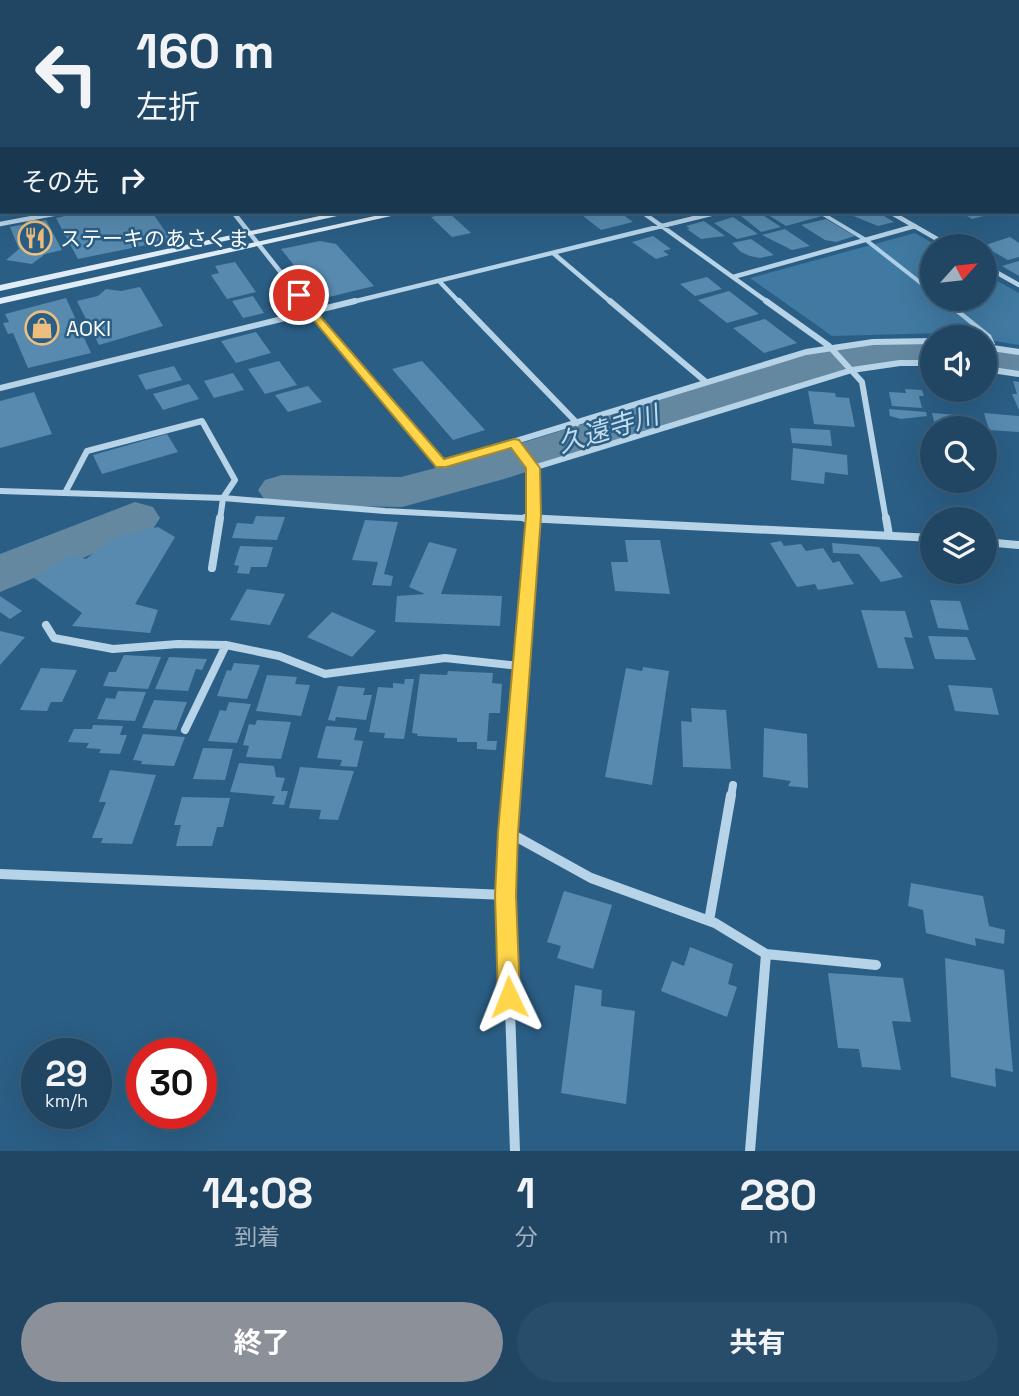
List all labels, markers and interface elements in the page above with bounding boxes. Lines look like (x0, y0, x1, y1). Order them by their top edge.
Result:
text: 160 m (136, 20, 274, 82)
icon: left (21, 28, 112, 119)
text: 左折 (136, 87, 200, 127)
icon: right (113, 161, 151, 199)
text: その先 (21, 165, 99, 199)
restaurant icon: ステーキのあさくま (16, 219, 54, 257)
place label: ステーキのあさくま (60, 225, 249, 252)
north arrow (920, 234, 998, 312)
map controls (920, 234, 997, 584)
pin (269, 265, 329, 325)
icon: arrive (280, 276, 318, 314)
shop icon: AOKI (23, 309, 61, 347)
place label: AOKI (66, 315, 111, 342)
button: sound (920, 325, 997, 402)
water label: 久遠寺川 (553, 397, 666, 460)
button: search (920, 416, 997, 493)
button: layers (920, 507, 997, 584)
position arrow (472, 960, 546, 1034)
speed limit sign: 30 (126, 1038, 217, 1129)
text: 29 (45, 1052, 88, 1096)
text: km/h (45, 1089, 88, 1112)
text: 14:08 (202, 1167, 313, 1220)
text: 1 (517, 1167, 536, 1220)
text: 280 (740, 1169, 817, 1222)
text: m (768, 1220, 788, 1250)
text: 到着 (234, 1222, 280, 1252)
text: 分 (515, 1222, 538, 1252)
button: 終了 (21, 1302, 503, 1382)
button: 共有 (517, 1302, 998, 1382)

